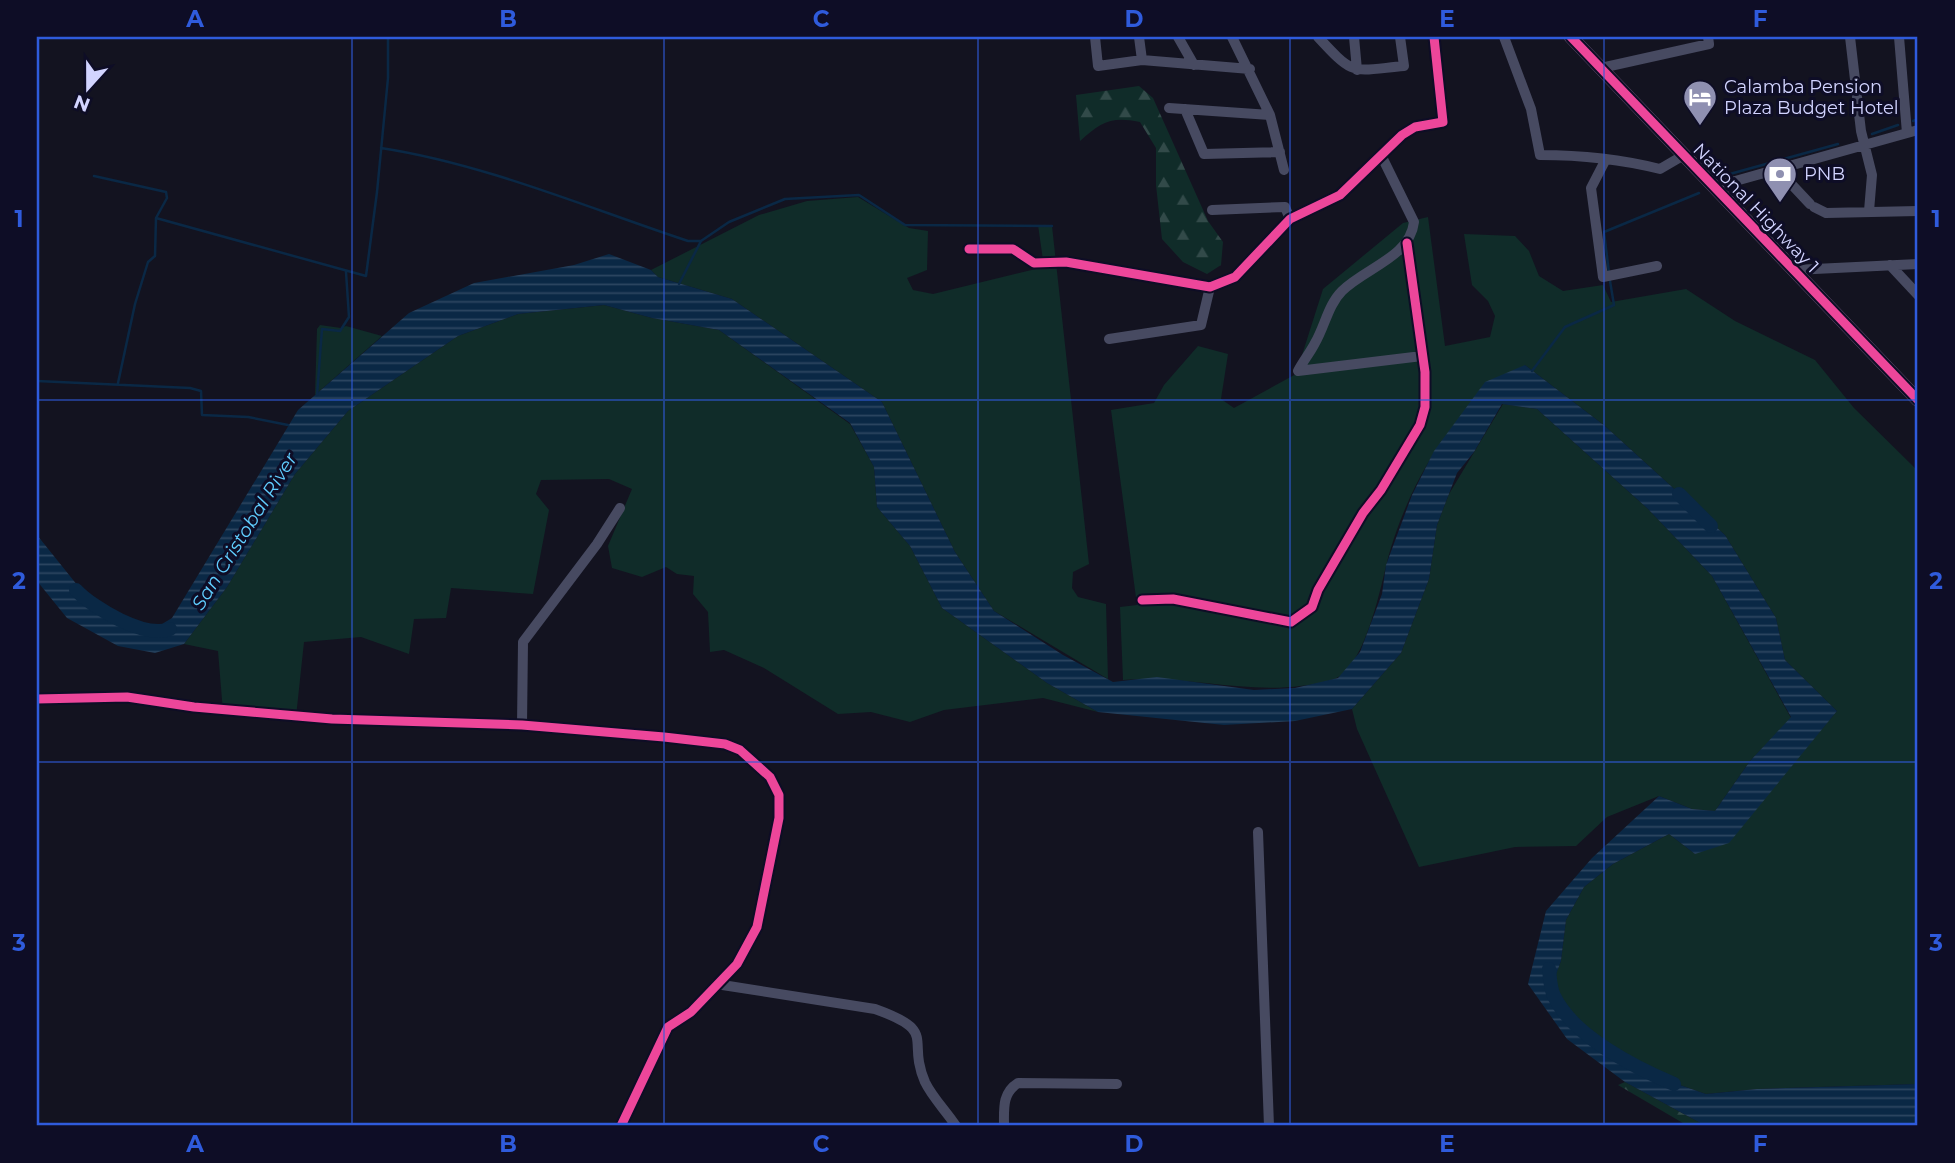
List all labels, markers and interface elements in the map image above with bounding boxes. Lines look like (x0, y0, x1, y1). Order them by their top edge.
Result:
text: A (185, 5, 204, 33)
text: B (499, 5, 517, 33)
text: C (813, 5, 830, 33)
text: D (1125, 5, 1144, 33)
text: E (1439, 5, 1455, 33)
text: F (1753, 5, 1768, 33)
north arrow (52, 52, 122, 122)
place label: Calamba Pension Plaza Budget Hotel (1724, 76, 1899, 119)
hotel icon: Calamba Pension Plaza Budget Hotel (1681, 78, 1719, 127)
text: N (71, 90, 93, 117)
street label: National Highway 1 (1689, 139, 1823, 277)
bank icon: PNB (1761, 155, 1799, 204)
place label: PNB (1804, 163, 1845, 185)
text: 1 (14, 205, 24, 233)
text: 1 (1931, 205, 1941, 233)
water label: San Cristobal River (187, 448, 302, 614)
text: 2 (12, 567, 26, 595)
text: 2 (1929, 567, 1943, 595)
text: 3 (11, 929, 26, 957)
text: 3 (1928, 929, 1943, 957)
text: A (185, 1130, 204, 1158)
text: B (499, 1130, 517, 1158)
text: C (813, 1130, 830, 1158)
text: D (1125, 1130, 1144, 1158)
text: E (1439, 1130, 1455, 1158)
text: F (1753, 1130, 1768, 1158)

